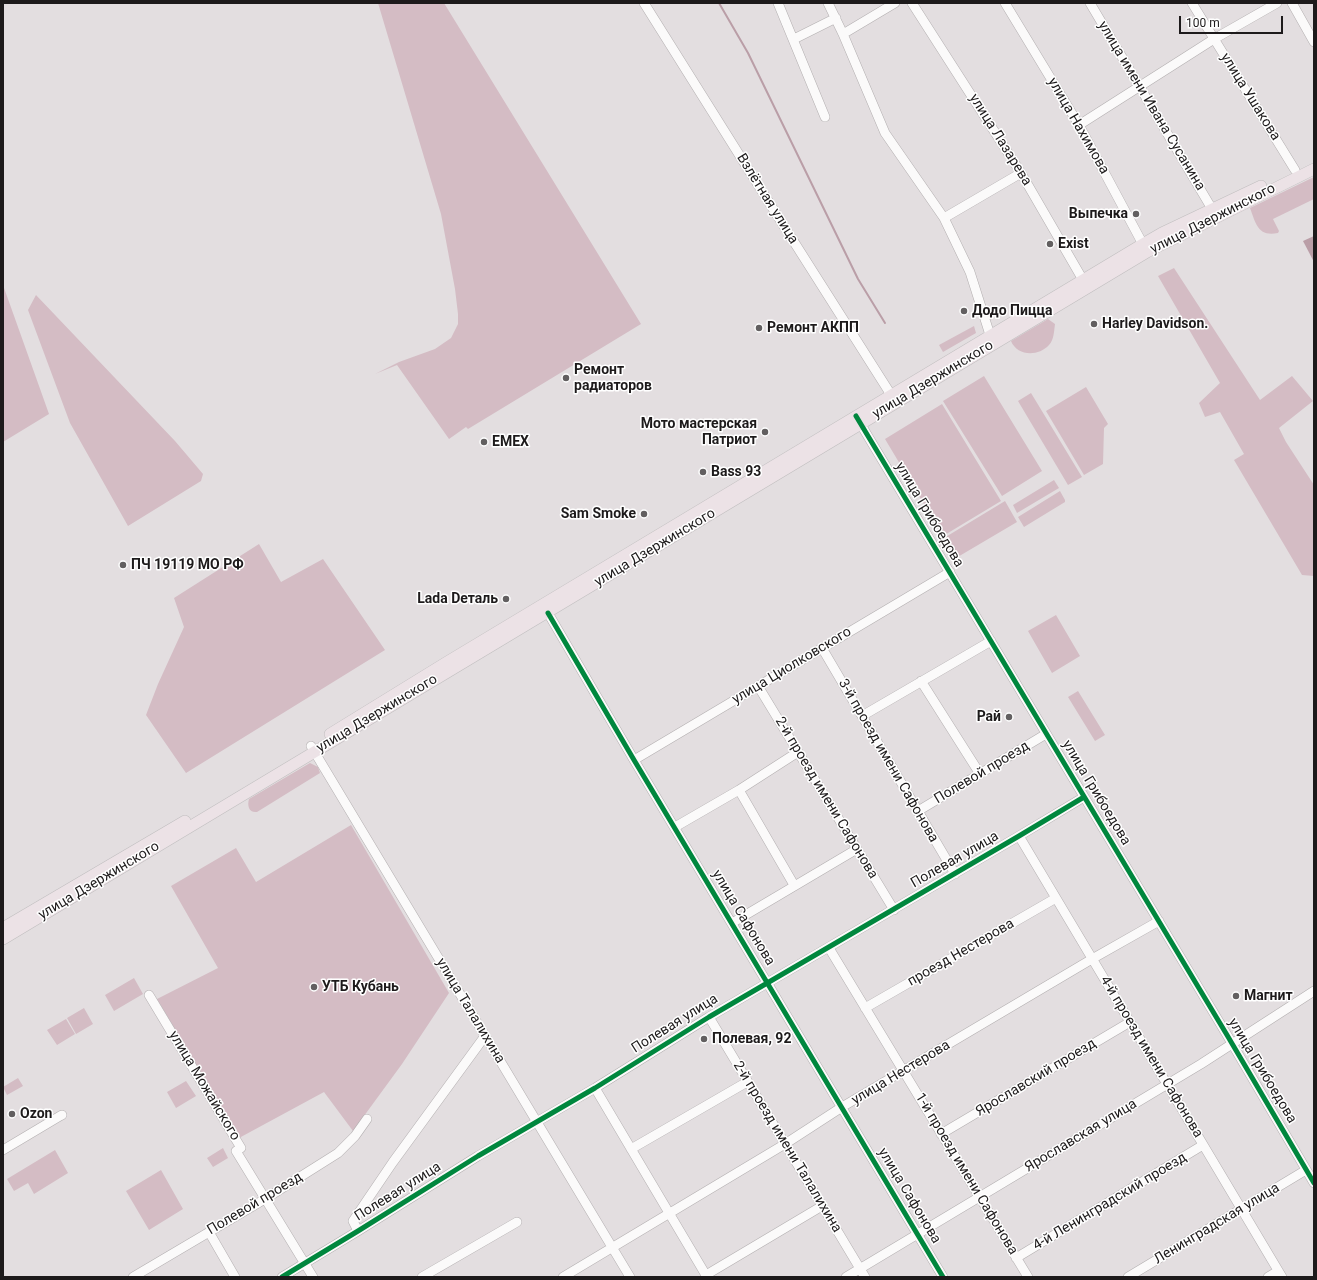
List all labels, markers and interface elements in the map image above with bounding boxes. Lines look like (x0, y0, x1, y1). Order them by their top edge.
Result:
scale bar (1181, 8, 1285, 34)
text: 100 m (1186, 16, 1220, 30)
street label: улица имени Ивана Сусанина (1094, 18, 1208, 194)
street label: улица Ушакова (1216, 50, 1284, 144)
street label: улица Нахимова (1044, 75, 1112, 177)
street label: улица Лазарева (965, 91, 1035, 189)
street label: Взлётная улица (733, 151, 801, 247)
street label: улица Дзержинского (1148, 180, 1278, 258)
place label: Выпечка (1069, 206, 1128, 222)
marker: Выпечка (1131, 209, 1141, 219)
place label: Exist (1058, 236, 1089, 252)
marker: Exist (1045, 239, 1055, 249)
place label: Додо Пицца (972, 303, 1052, 319)
marker: Додо Пицца (959, 306, 969, 316)
place label: Harley Davidson. (1102, 316, 1208, 332)
marker: Harley Davidson. (1089, 319, 1099, 329)
place label: Ремонт АКПП (767, 320, 859, 336)
marker: Ремонт АКПП (754, 323, 764, 333)
street label: улица Дзержинского (870, 337, 996, 423)
place label: Ремонт радиаторов (574, 362, 652, 394)
marker: Ремонт радиаторов (561, 373, 571, 383)
place label: Мото мастерская Патриот (641, 416, 757, 448)
marker: Мото мастерская Патриот (760, 427, 770, 437)
place label: EMEX (492, 434, 529, 450)
marker: EMEX (479, 437, 489, 447)
street label: улица Грибоедова (891, 459, 967, 571)
place label: Bass 93 (711, 464, 761, 480)
marker: Bass 93 (698, 467, 708, 477)
street label: улица Дзержинского (592, 505, 718, 591)
place label: Sam Smoke (561, 506, 636, 522)
marker: Sam Smoke (639, 509, 649, 519)
place label: ПЧ 19119 МО РФ (131, 557, 244, 573)
marker: ПЧ 19119 МО РФ (118, 560, 128, 570)
place label: Lada Dеталь (417, 591, 498, 607)
marker: Lada Dеталь (501, 594, 511, 604)
street label: улица Циолковского (729, 624, 855, 708)
street label: улица Дзержинского (314, 671, 440, 757)
street label: 3-й проезд имени Сафонова (834, 676, 942, 846)
place label: Рай (977, 709, 1001, 725)
marker: Рай (1004, 712, 1014, 722)
street label: 2-й проезд имени Сафонова (771, 714, 881, 882)
street label: улица Грибоедова (1058, 737, 1134, 849)
street label: Полевой проезд (931, 738, 1033, 808)
street label: Полевая улица (908, 828, 1002, 892)
street label: улица Дзержинского (36, 838, 162, 924)
street label: улица Сафонова (708, 867, 778, 969)
street label: проезд Нестерова (905, 916, 1017, 990)
street label: улица Талалихина (432, 955, 508, 1067)
street label: 4-й проезд имени Сафонова (1096, 973, 1206, 1141)
place label: УТБ Кубань (322, 979, 399, 995)
marker: УТБ Кубань (309, 982, 319, 992)
place label: Магнит (1244, 988, 1293, 1004)
street label: Полевая улица (629, 991, 721, 1057)
marker: Магнит (1231, 991, 1241, 1001)
street label: улица Грибоедова (1224, 1015, 1300, 1127)
street label: улица Можайского (165, 1028, 243, 1144)
place label: Полевая, 92 (712, 1031, 791, 1047)
marker: Полевая, 92 (699, 1034, 709, 1044)
street label: Ярославский проезд (973, 1035, 1099, 1121)
street label: улица Нестерова (849, 1037, 953, 1109)
street label: 2-й проезд имени Талалихина (729, 1058, 845, 1236)
street label: 1-й проезд имени Сафонова (911, 1090, 1021, 1258)
street label: Ярославская улица (1022, 1096, 1140, 1176)
place label: Ozon (20, 1106, 52, 1122)
marker: Ozon (7, 1109, 17, 1119)
street label: улица Сафонова (874, 1145, 944, 1247)
street label: 4-й Ленинградский проезд (1030, 1149, 1190, 1255)
street label: Полевая улица (352, 1159, 444, 1225)
street label: Полевой проезд (204, 1169, 306, 1239)
street label: Ленинградская улица (1151, 1180, 1283, 1268)

